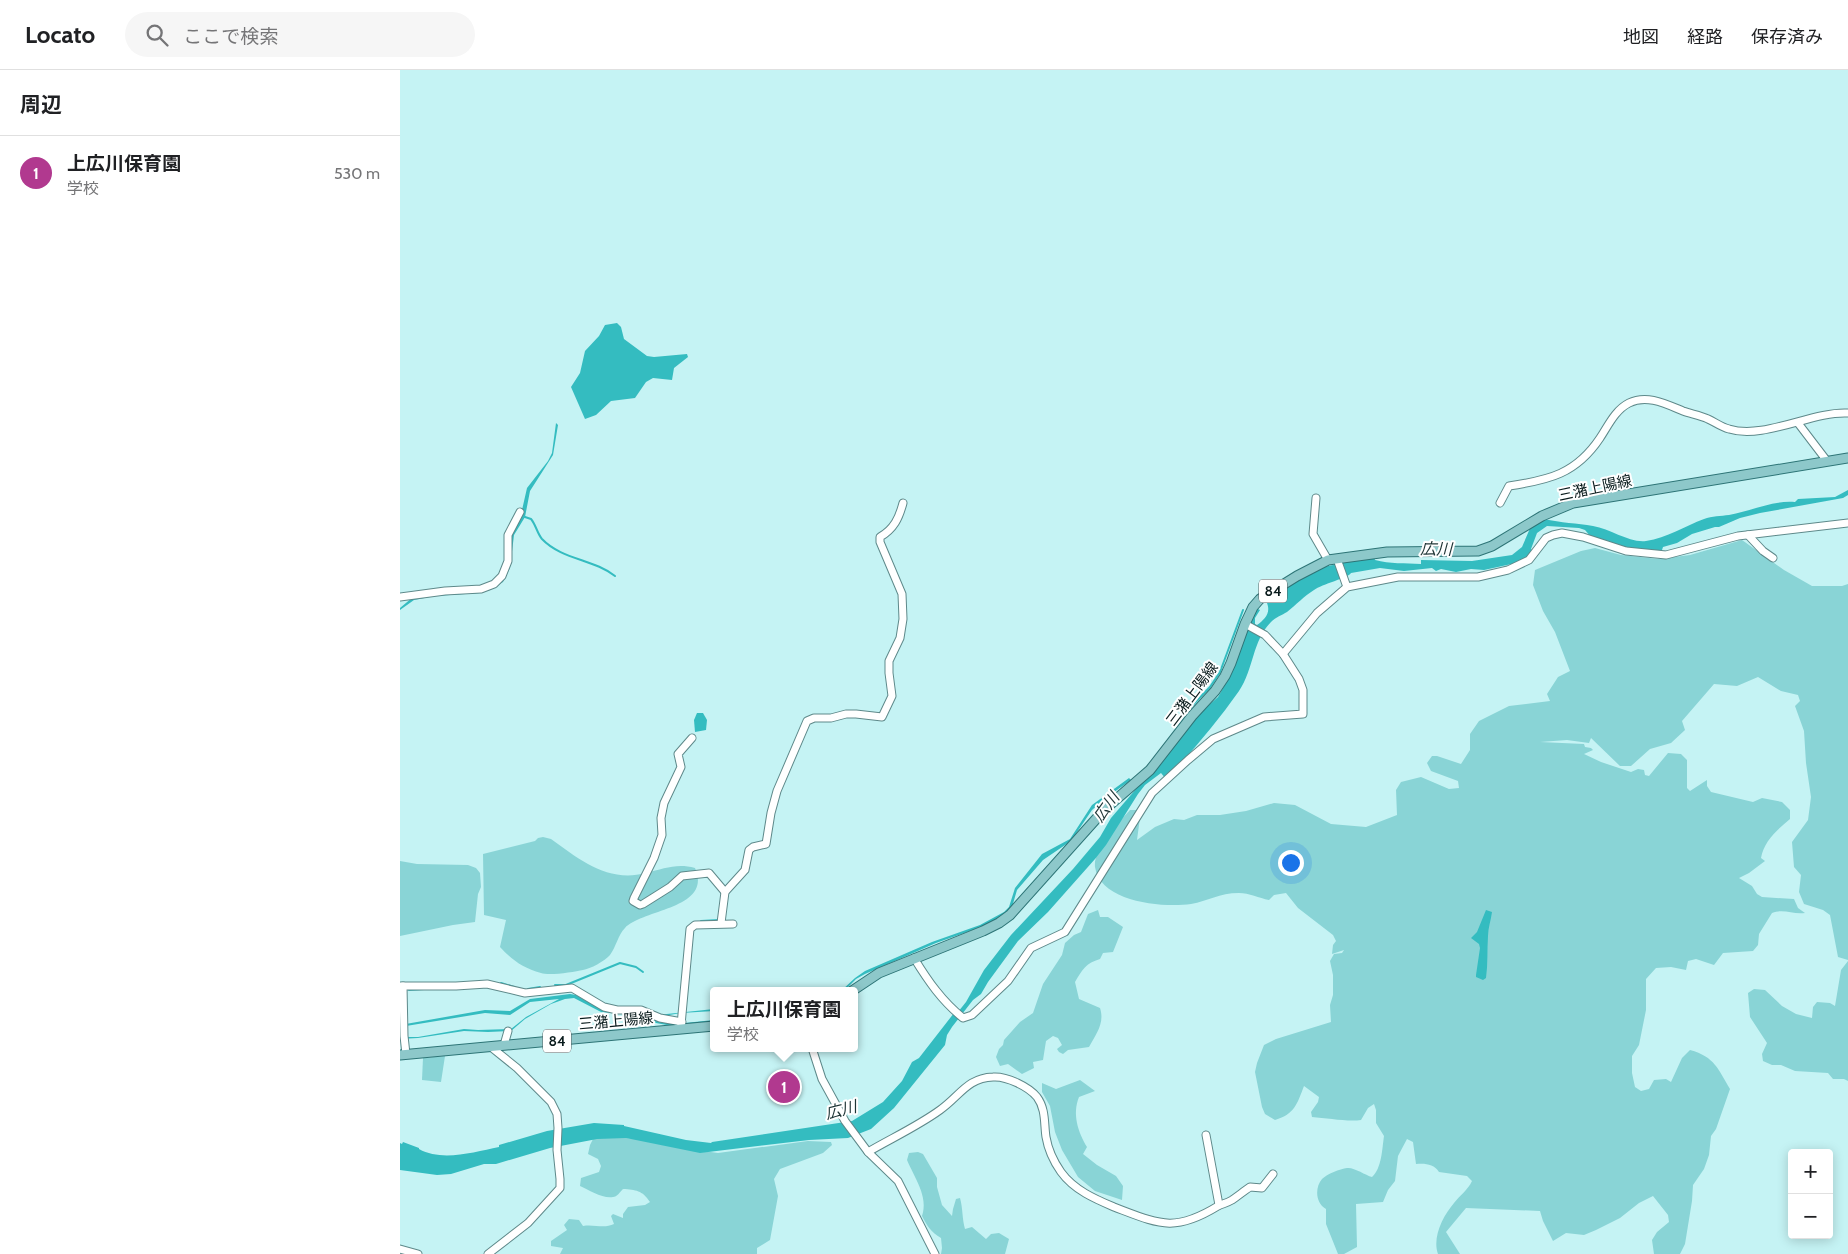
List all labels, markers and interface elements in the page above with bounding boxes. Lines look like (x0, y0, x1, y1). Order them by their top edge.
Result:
search box (125, 12, 475, 57)
text: Locato (25, 20, 95, 49)
icon: search (143, 21, 171, 49)
text: ここで検索 (183, 25, 278, 48)
text: 地図 (1623, 26, 1659, 48)
text: 経路 (1687, 26, 1723, 48)
text: 保存済み (1751, 26, 1823, 48)
text: 周辺 (20, 92, 62, 117)
text: 上広川保育園 (67, 152, 181, 175)
text: 1 (33, 164, 39, 183)
text: 530 m (334, 164, 380, 183)
text: 学校 (67, 179, 99, 198)
street label: 三潴上陽線 (1556, 471, 1634, 505)
water label: 広川 (1420, 539, 1454, 559)
road number: 84 (1259, 580, 1287, 602)
street label: 三潴上陽線 (1162, 659, 1222, 729)
water label: 広川 (1089, 787, 1124, 826)
your location (1278, 850, 1304, 876)
popup (710, 987, 858, 1052)
text: 上広川保育園 (727, 998, 841, 1021)
street label: 三潴上陽線 (578, 1009, 654, 1033)
text: 学校 (727, 1025, 759, 1044)
road number: 84 (543, 1029, 571, 1052)
pin: 1 (768, 1068, 800, 1106)
water label: 広川 (823, 1096, 861, 1123)
map controls (1788, 1149, 1833, 1239)
button: + (1788, 1149, 1833, 1194)
button: − (1788, 1194, 1833, 1239)

